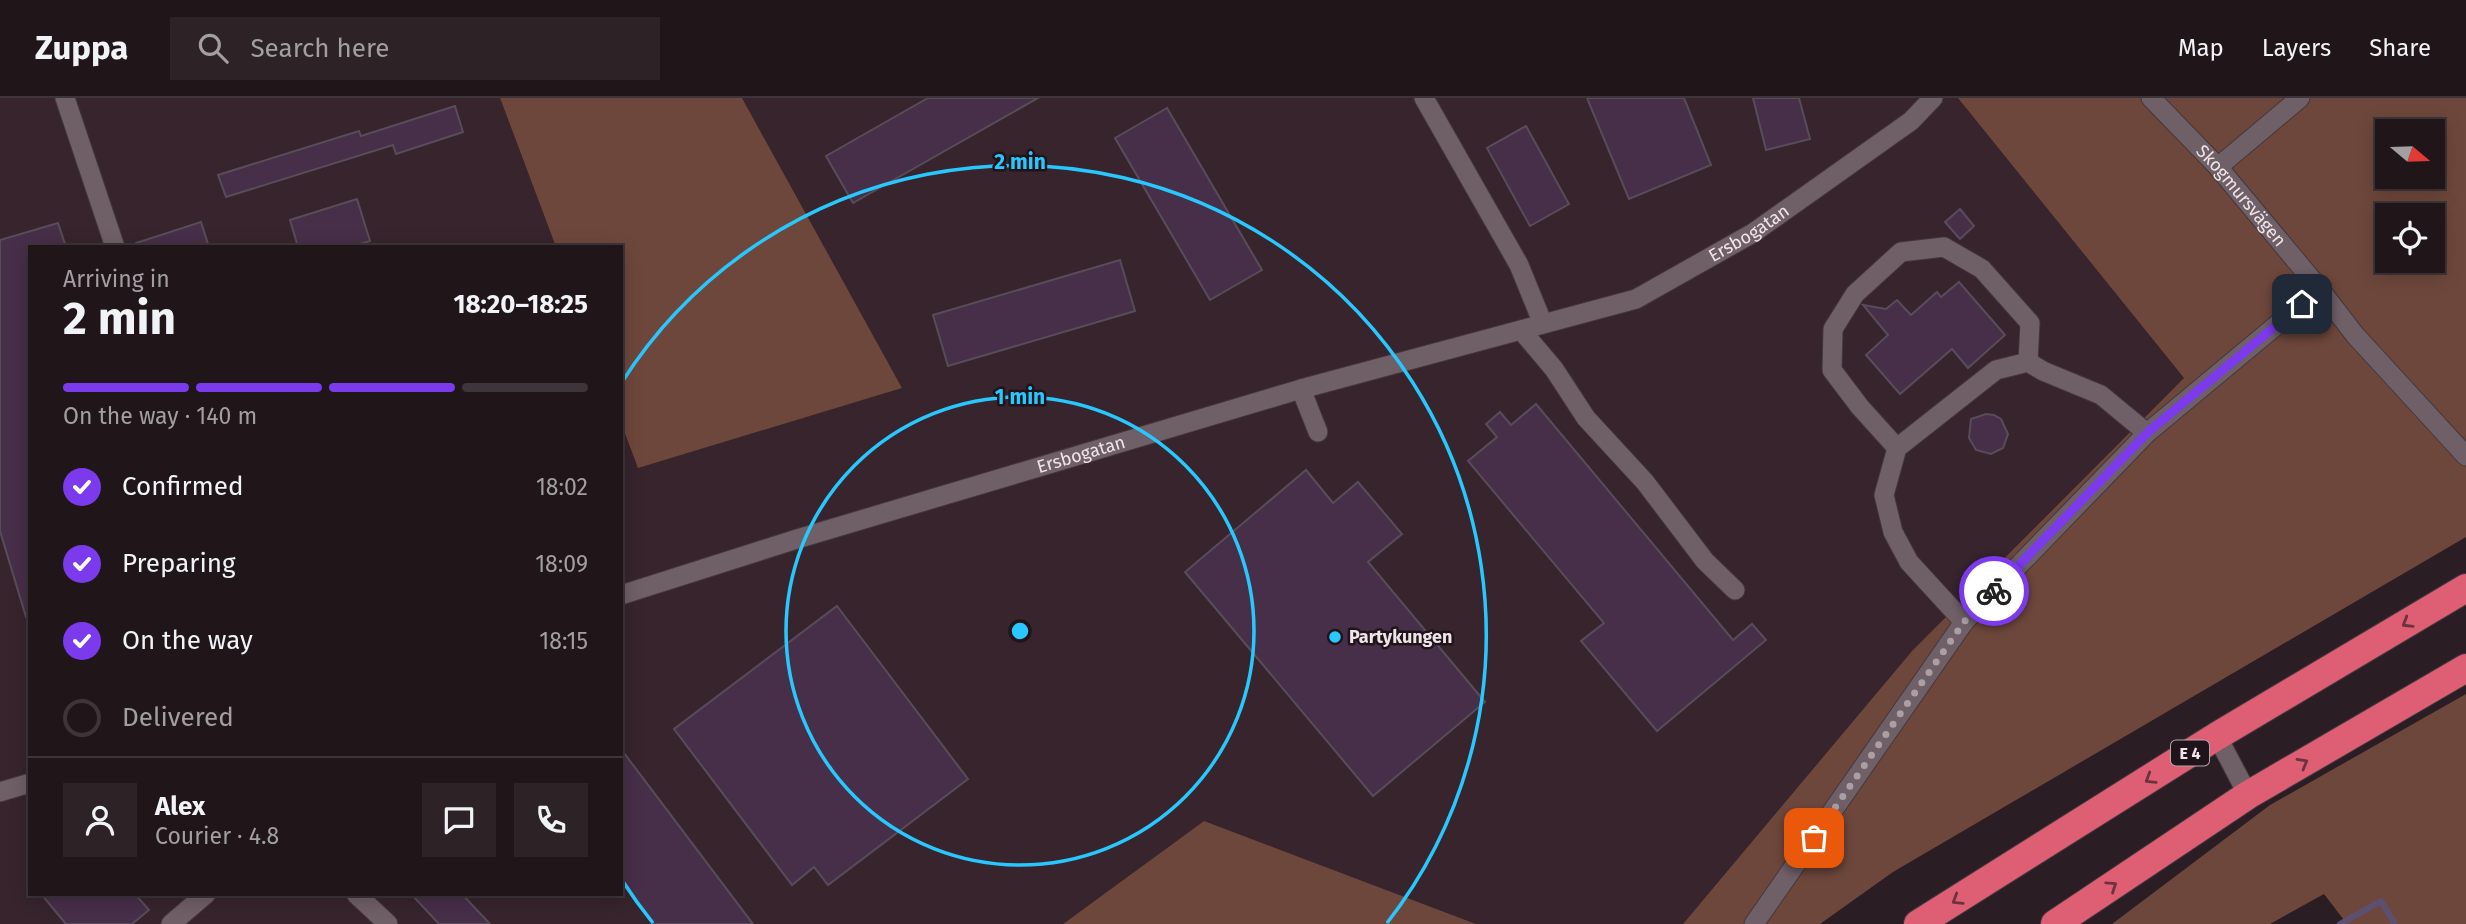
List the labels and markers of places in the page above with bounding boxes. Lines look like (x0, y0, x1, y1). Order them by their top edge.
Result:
pin (2272, 274, 2332, 334)
centre of rings (1008, 619, 1032, 643)
place label: Partykungen (1349, 626, 1452, 648)
marker: Partykungen (1327, 629, 1343, 645)
pin (1784, 808, 1844, 868)

